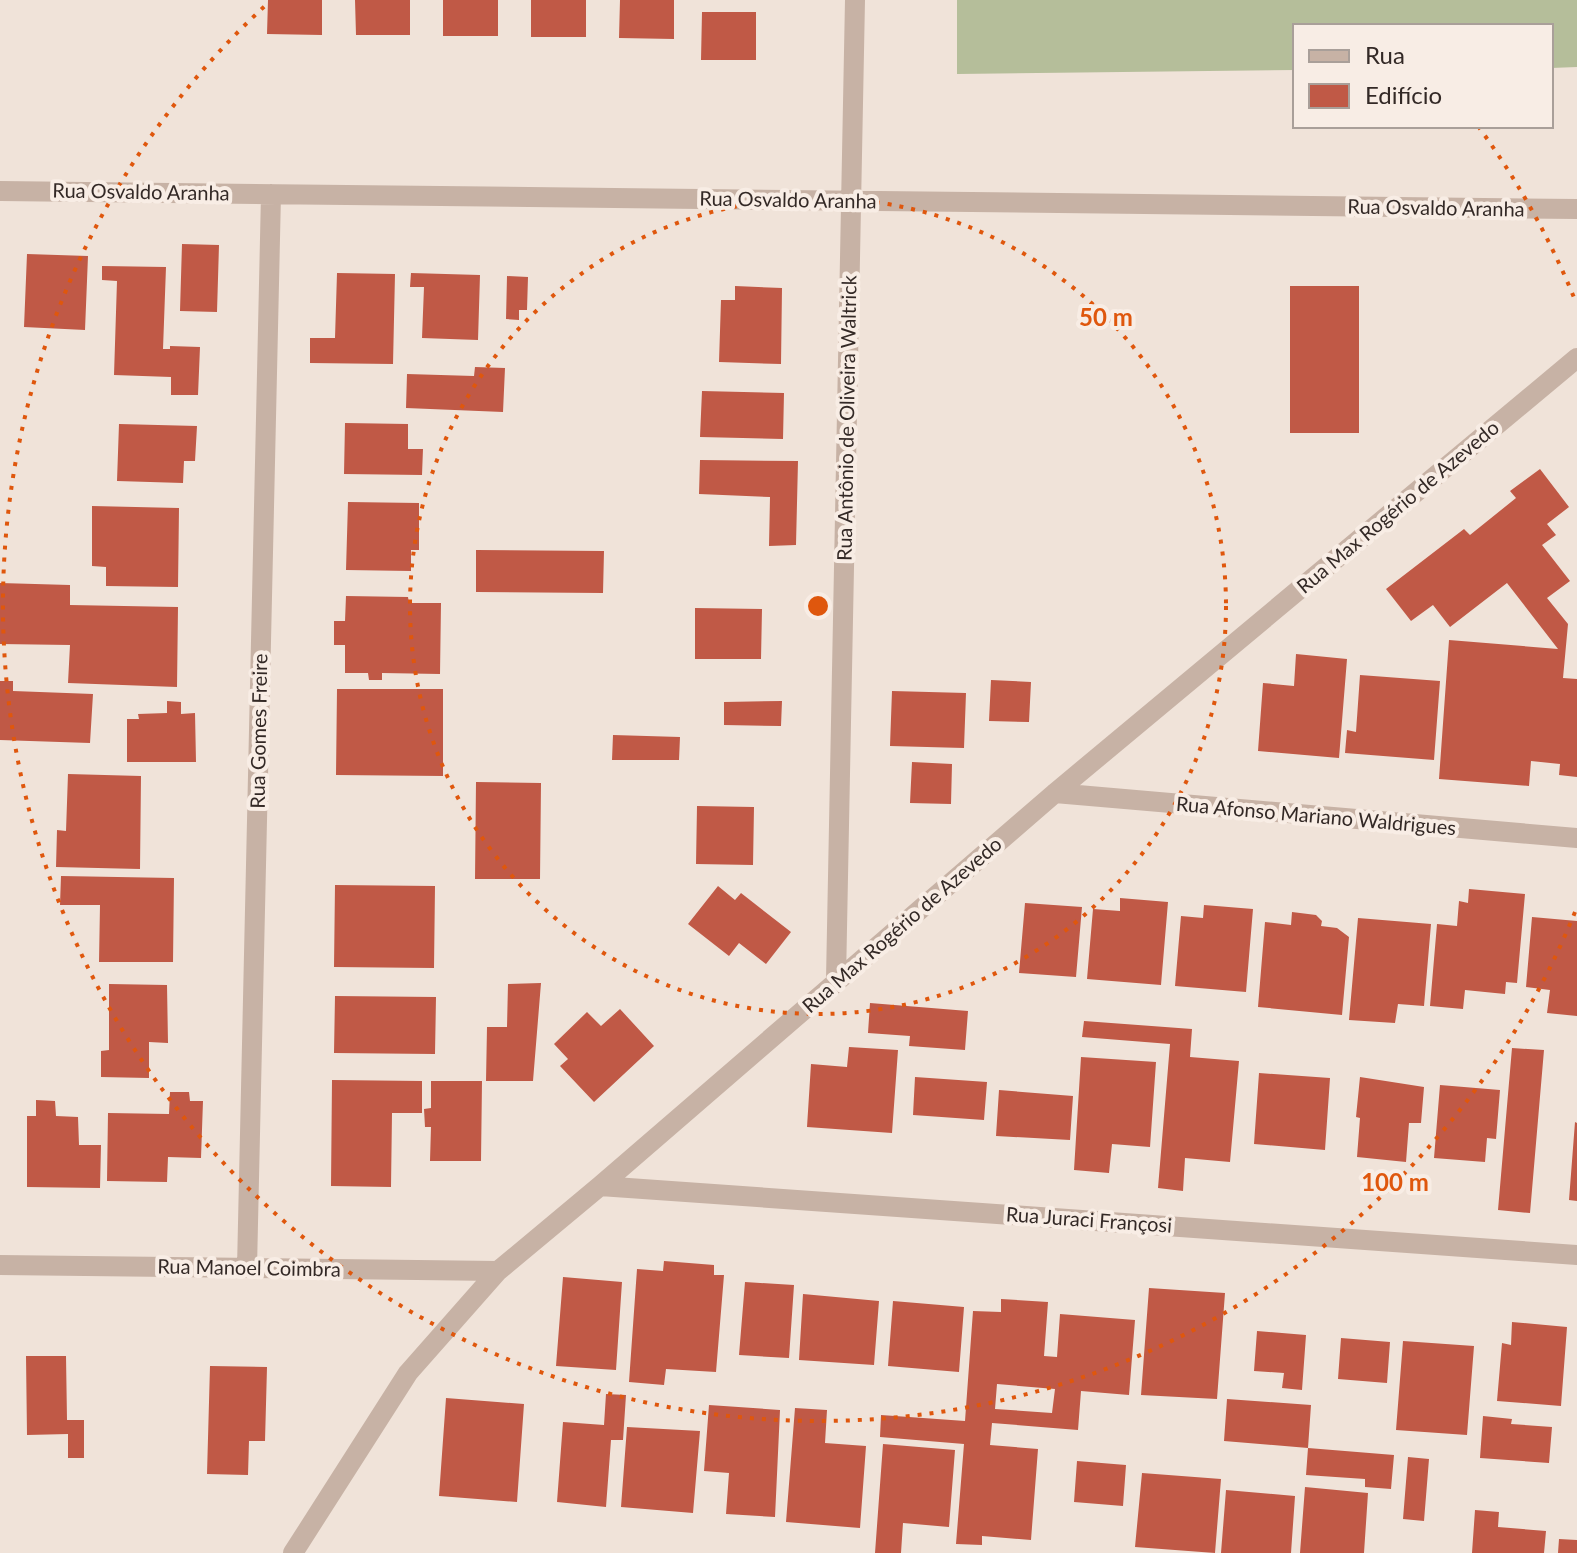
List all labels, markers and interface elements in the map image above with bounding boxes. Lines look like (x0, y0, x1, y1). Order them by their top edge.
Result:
legend (1293, 24, 1553, 128)
text: Rua (1365, 40, 1405, 69)
text: Edifício (1365, 80, 1442, 109)
street label: Rua Osvaldo Aranha (52, 177, 230, 205)
street label: Rua Osvaldo Aranha (699, 185, 877, 213)
street label: Rua Osvaldo Aranha (1347, 193, 1525, 221)
street label: Rua Antônio de Oliveira Waltrick (832, 274, 861, 561)
text: 50 m (1079, 302, 1133, 331)
street label: Rua Max Rogério de Azevedo (1292, 415, 1503, 598)
centre of rings (804, 592, 832, 620)
street label: Rua Gomes Freire (245, 653, 271, 809)
street label: Rua Afonso Mariano Waldrigues (1175, 791, 1457, 839)
street label: Rua Max Rogério de Azevedo (797, 831, 1006, 1017)
text: 100 m (1361, 1167, 1429, 1196)
street label: Rua Juraci Françosi (1005, 1201, 1173, 1237)
street label: Rua Manoel Coimbra (157, 1253, 341, 1281)

